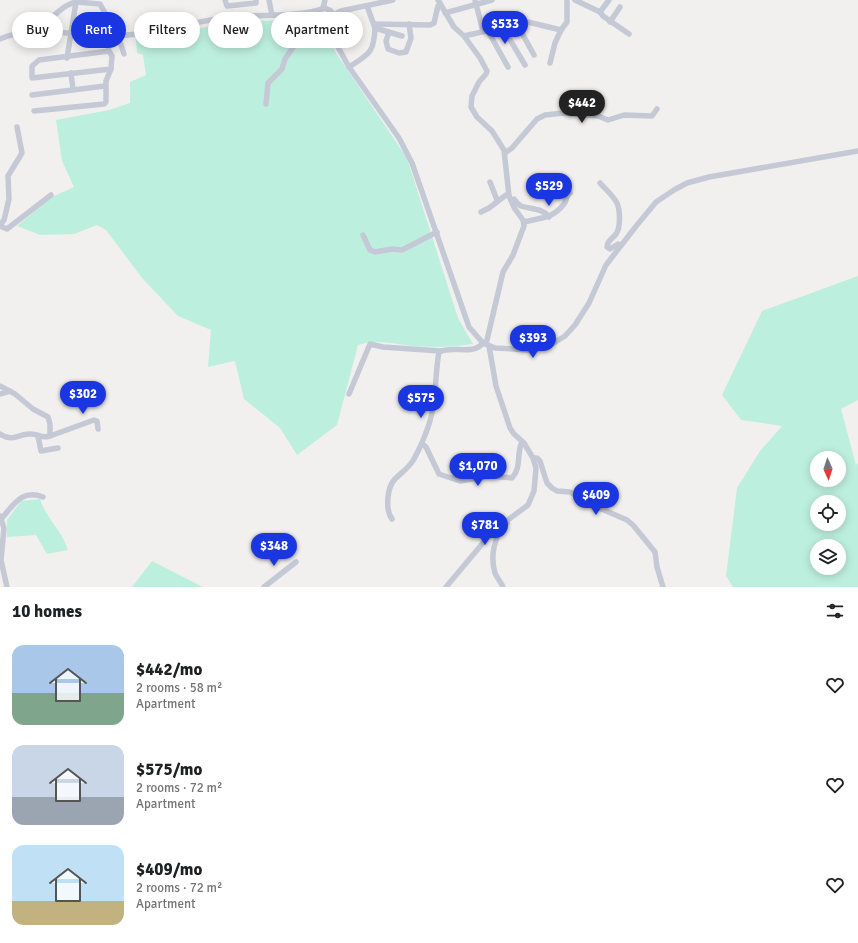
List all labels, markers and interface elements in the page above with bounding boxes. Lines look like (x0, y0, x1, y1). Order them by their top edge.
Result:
pin: $533 (481, 11, 529, 45)
chip: Buy (12, 12, 63, 48)
chip: Rent (71, 12, 126, 48)
chip: Filters (134, 12, 200, 48)
chip: New (208, 12, 263, 48)
chip: Apartment (271, 12, 363, 48)
text: $533 (491, 16, 519, 32)
pin: $442 (558, 90, 606, 124)
text: $442 (568, 95, 596, 111)
pin: $529 (525, 173, 573, 207)
text: $529 (535, 178, 563, 194)
pin: $393 (509, 325, 557, 359)
text: $393 (519, 330, 547, 346)
pin: $302 (59, 381, 107, 415)
pin: $575 (397, 385, 445, 419)
text: $302 (69, 386, 97, 402)
text: $575 (407, 390, 435, 406)
north arrow (810, 451, 846, 487)
map controls (810, 451, 846, 575)
pin: $1,070 (445, 453, 511, 487)
text: $1,070 (459, 458, 497, 474)
pin: $409 (572, 482, 620, 516)
text: $409 (582, 487, 610, 503)
button: locate (810, 495, 846, 531)
pin: $781 (461, 512, 509, 546)
text: $781 (471, 517, 499, 533)
pin: $348 (250, 533, 298, 567)
text: $348 (260, 538, 288, 554)
button: layers (810, 539, 846, 575)
icon: filters (824, 600, 846, 622)
text: 10 homes (12, 601, 82, 622)
text: $442/mo (136, 659, 202, 680)
icon: home (44, 661, 92, 709)
icon: heart (824, 674, 846, 696)
text: 2 rooms · 58 m² (136, 680, 222, 696)
text: Apartment (136, 696, 196, 712)
text: $575/mo (136, 759, 202, 780)
icon: home (44, 761, 92, 809)
icon: heart (824, 774, 846, 796)
text: 2 rooms · 72 m² (136, 780, 222, 796)
text: Apartment (136, 796, 196, 812)
text: $409/mo (136, 859, 202, 880)
icon: home (44, 861, 92, 909)
icon: heart (824, 874, 846, 896)
text: 2 rooms · 72 m² (136, 880, 222, 896)
text: Apartment (136, 896, 196, 912)

